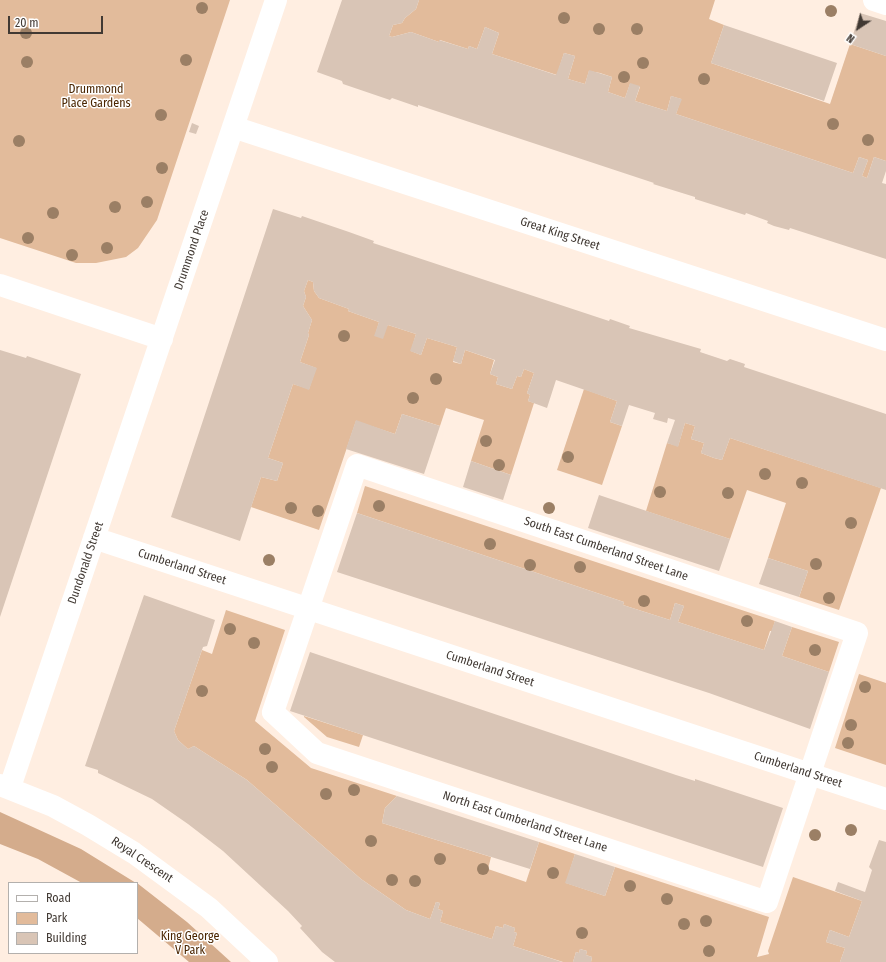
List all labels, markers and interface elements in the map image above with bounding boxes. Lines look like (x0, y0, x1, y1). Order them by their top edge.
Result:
scale bar (10, 8, 105, 34)
north arrow (838, 8, 878, 48)
text: 20 m (15, 16, 39, 30)
text: N (844, 31, 857, 45)
park label: Drummond Place Gardens (61, 83, 131, 111)
street label: Drummond Place (172, 208, 212, 292)
street label: Great King Street (518, 214, 602, 254)
street label: South East Cumberland Street Lane (522, 514, 690, 584)
street label: Dundonald Street (65, 520, 107, 606)
street label: Cumberland Street (136, 546, 228, 588)
street label: Cumberland Street (444, 648, 536, 690)
street label: Cumberland Street (752, 749, 844, 791)
street label: North East Cumberland Street Lane (441, 789, 609, 855)
street label: Royal Crescent (108, 834, 176, 886)
legend (8, 882, 138, 954)
text: Road (46, 891, 71, 905)
text: Park (46, 911, 67, 925)
park label: King George V Park (161, 930, 219, 958)
text: Building (46, 931, 86, 945)

